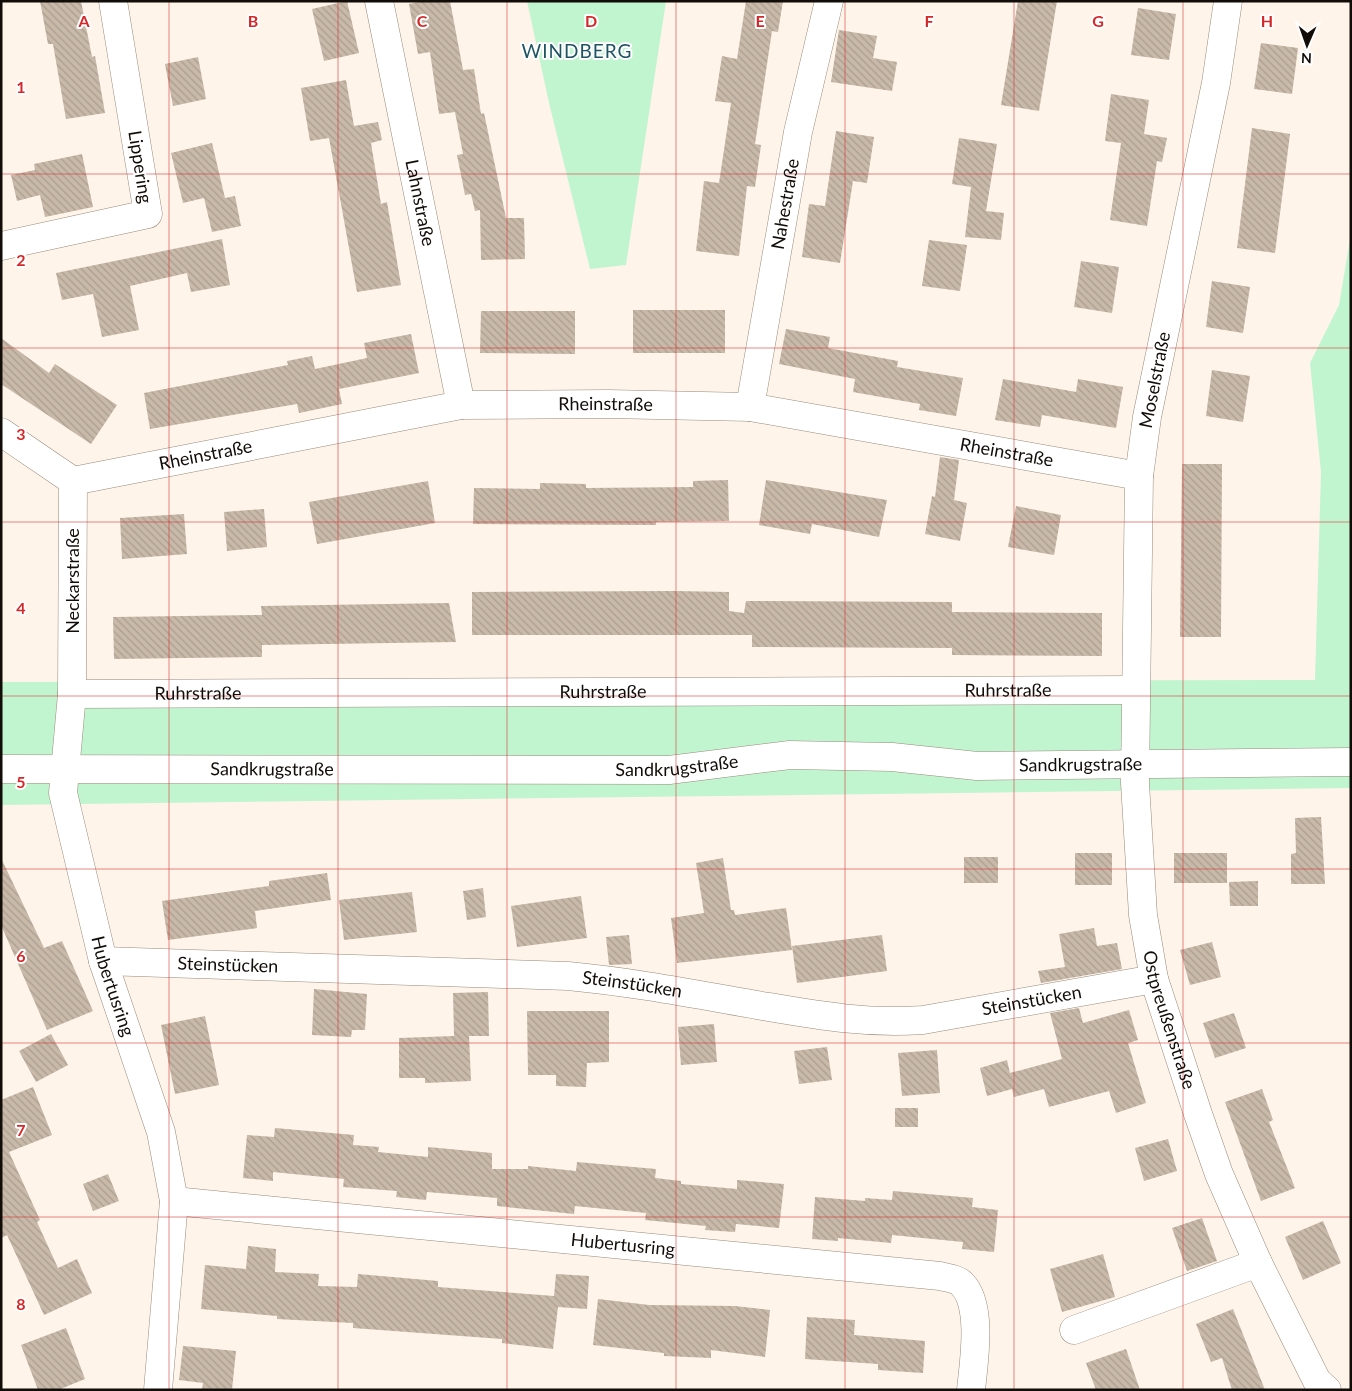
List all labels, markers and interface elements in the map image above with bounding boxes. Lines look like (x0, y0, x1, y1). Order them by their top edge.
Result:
text: A (77, 11, 90, 30)
text: B (248, 11, 258, 30)
text: C (417, 11, 428, 30)
text: D (585, 11, 597, 30)
text: E (755, 11, 765, 30)
text: F (924, 11, 934, 30)
text: G (1092, 11, 1104, 30)
text: H (1261, 11, 1273, 30)
north arrow (1282, 20, 1332, 70)
district label: WINDBERG (522, 39, 632, 62)
text: N (1301, 50, 1312, 67)
text: 1 (16, 77, 26, 96)
street label: Lippering (124, 129, 158, 205)
street label: Lahnstraße (401, 157, 440, 248)
street label: Nahestraße (766, 157, 803, 251)
text: 2 (16, 250, 26, 269)
street label: Moselstraße (1134, 330, 1174, 430)
street label: Rheinstraße (558, 392, 653, 415)
text: 3 (16, 424, 26, 443)
street label: Rheinstraße (958, 432, 1055, 471)
street label: Rheinstraße (157, 434, 254, 474)
street label: Neckarstraße (61, 528, 83, 634)
text: 4 (16, 598, 26, 617)
street label: Ruhrstraße (964, 678, 1052, 701)
street label: Ruhrstraße (559, 680, 647, 702)
street label: Ruhrstraße (154, 681, 242, 704)
street label: Sandkrugstraße (615, 750, 739, 780)
street label: Sandkrugstraße (1019, 752, 1142, 776)
street label: Sandkrugstraße (210, 757, 334, 779)
text: 5 (16, 772, 26, 791)
street label: Hubertusring (87, 934, 140, 1039)
text: 6 (16, 946, 26, 965)
street label: Ostpreußenstraße (1139, 949, 1201, 1092)
street label: Steinstücken (177, 951, 279, 977)
street label: Steinstücken (581, 966, 684, 1002)
street label: Steinstücken (980, 980, 1083, 1019)
text: 7 (16, 1120, 26, 1139)
street label: Hubertusring (570, 1228, 676, 1260)
text: 8 (16, 1294, 26, 1313)

